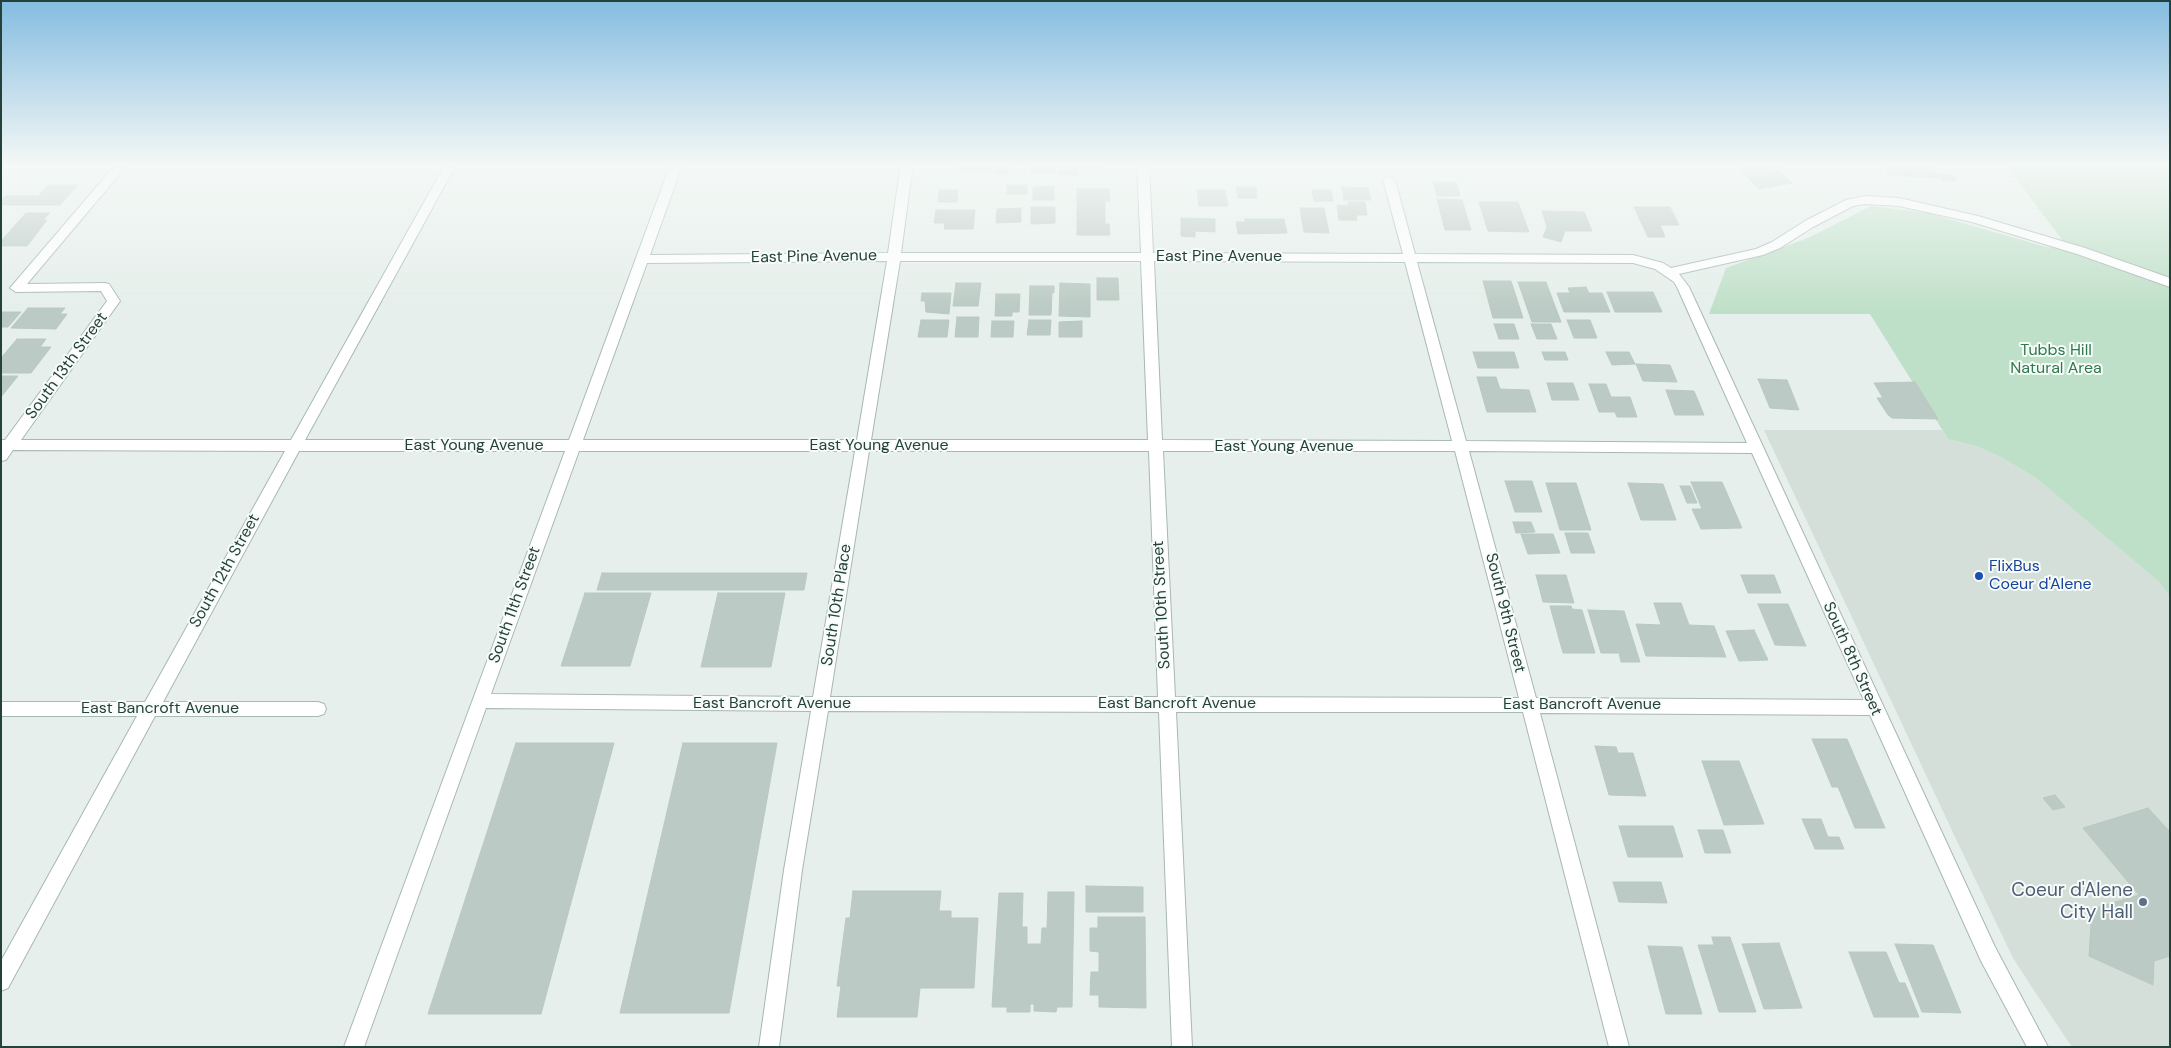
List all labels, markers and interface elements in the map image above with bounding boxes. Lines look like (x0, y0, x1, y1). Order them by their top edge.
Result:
street label: East Pine Avenue (751, 246, 877, 268)
street label: East Pine Avenue (1156, 247, 1282, 267)
street label: South 13th Street (22, 309, 112, 423)
park label: Tubbs Hill Natural Area (2010, 341, 2102, 379)
street label: East Young Avenue (404, 436, 544, 456)
street label: East Young Avenue (809, 436, 949, 456)
street label: East Young Avenue (1214, 437, 1354, 457)
street label: South 12th Street (186, 511, 264, 631)
street label: South 10th Street (1149, 540, 1175, 670)
street label: South 10th Place (818, 543, 856, 667)
street label: South 11th Street (485, 544, 545, 666)
street label: South 9th Street (1481, 551, 1529, 675)
place label: FlixBus Coeur d'Alene (1989, 557, 2092, 595)
marker: FlixBus Coeur d'Alene (1973, 570, 1985, 582)
street label: South 8th Street (1818, 599, 1886, 719)
street label: East Bancroft Avenue (693, 694, 851, 714)
street label: East Bancroft Avenue (1098, 694, 1256, 714)
street label: East Bancroft Avenue (1503, 695, 1661, 715)
street label: East Bancroft Avenue (81, 699, 239, 719)
place label: Coeur d'Alene City Hall (2011, 880, 2133, 924)
marker: Coeur d'Alene City Hall (2137, 896, 2149, 908)

